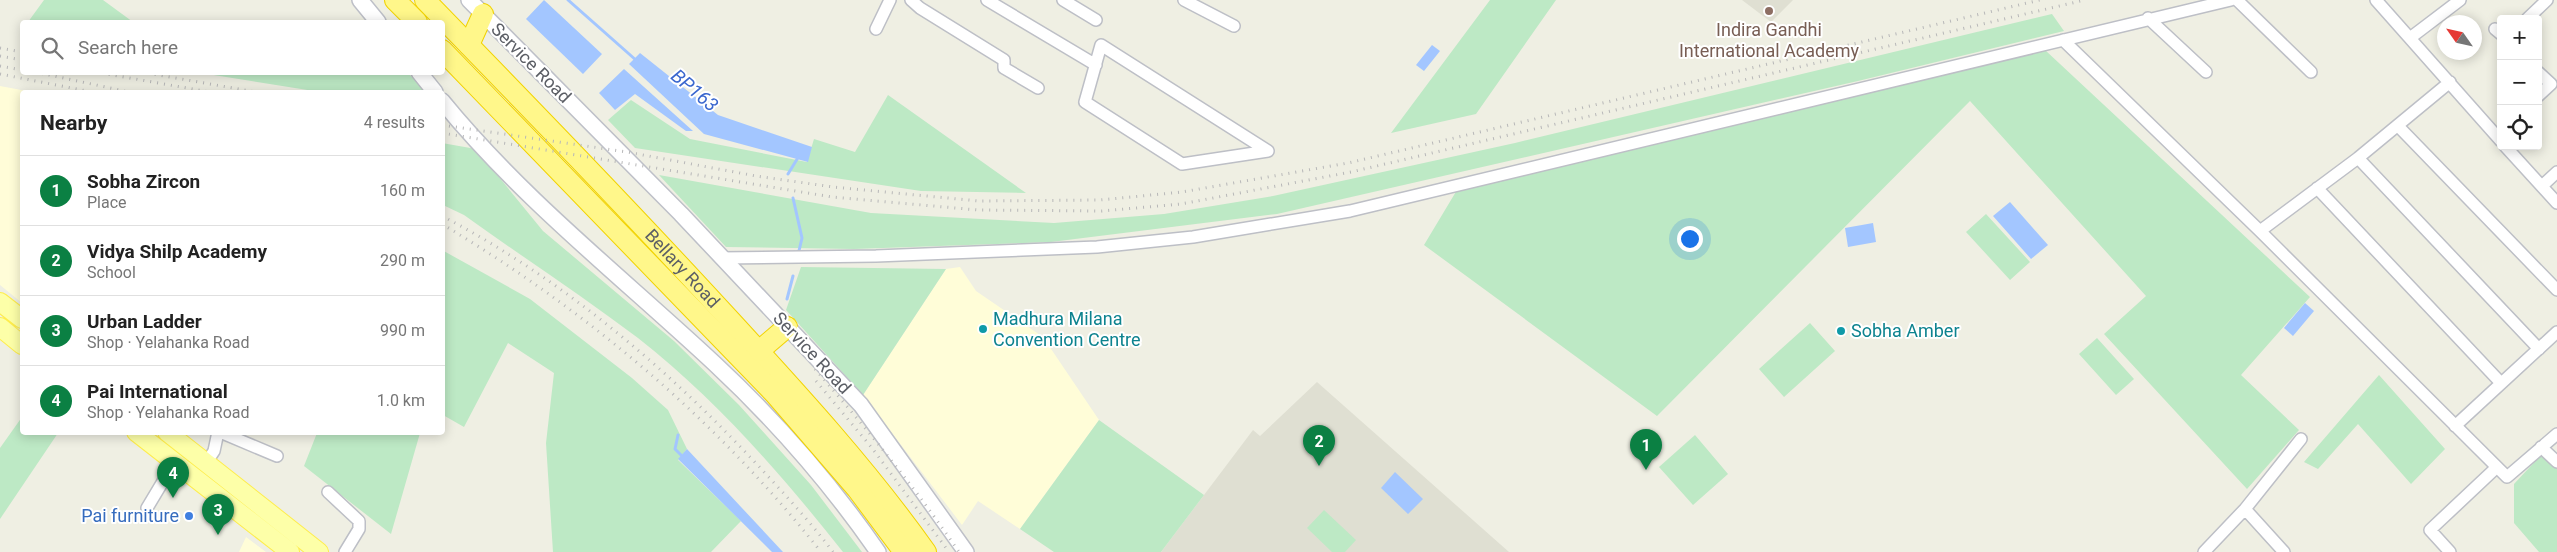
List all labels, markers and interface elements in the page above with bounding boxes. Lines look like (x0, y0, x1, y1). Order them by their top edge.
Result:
marker: Indira Gandhi International Academy (1763, 5, 1775, 17)
north arrow (2437, 15, 2482, 60)
map controls (2497, 15, 2542, 150)
button: + (2497, 15, 2542, 60)
street label: Service Road (487, 18, 576, 107)
place label: Indira Gandhi International Academy (1679, 19, 1860, 61)
search box (20, 20, 445, 75)
icon: search (38, 34, 66, 62)
text: Search here (78, 36, 178, 59)
button: − (2497, 60, 2542, 105)
water label: BP163 (667, 64, 723, 117)
button: locate (2497, 105, 2542, 150)
text: Nearby (40, 111, 107, 135)
text: 4 results (364, 113, 425, 132)
text: Sobha Zircon (87, 170, 200, 193)
text: 1 (51, 181, 61, 200)
text: 160 m (380, 181, 425, 200)
text: Place (87, 193, 127, 212)
street label: Bellary Road (641, 225, 724, 312)
your location (1677, 226, 1703, 252)
text: Vidya Shilp Academy (87, 240, 267, 263)
text: 2 (51, 251, 61, 270)
text: 290 m (380, 251, 425, 270)
text: School (87, 263, 136, 282)
street label: Service Road (769, 307, 856, 398)
place label: Madhura Milana Convention Centre (993, 308, 1141, 350)
text: Urban Ladder (87, 310, 202, 333)
place label: Sobha Amber (1851, 320, 1960, 341)
text: 3 (51, 321, 61, 340)
text: 990 m (380, 321, 425, 340)
marker: Madhura Milana Convention Centre (977, 323, 989, 335)
marker: Sobha Amber (1835, 325, 1847, 337)
text: Shop · Yelahanka Road (87, 333, 250, 352)
text: Pai International (87, 380, 228, 403)
text: 4 (51, 391, 61, 410)
text: 1.0 km (377, 391, 425, 410)
text: Shop · Yelahanka Road (87, 403, 250, 422)
pin: 2 (1303, 425, 1335, 466)
pin: 1 (1630, 429, 1662, 470)
pin: 4 (157, 457, 189, 498)
pin: 3 (202, 494, 234, 535)
place label: Pai furniture (81, 505, 179, 526)
marker: Pai furniture (183, 510, 195, 522)

